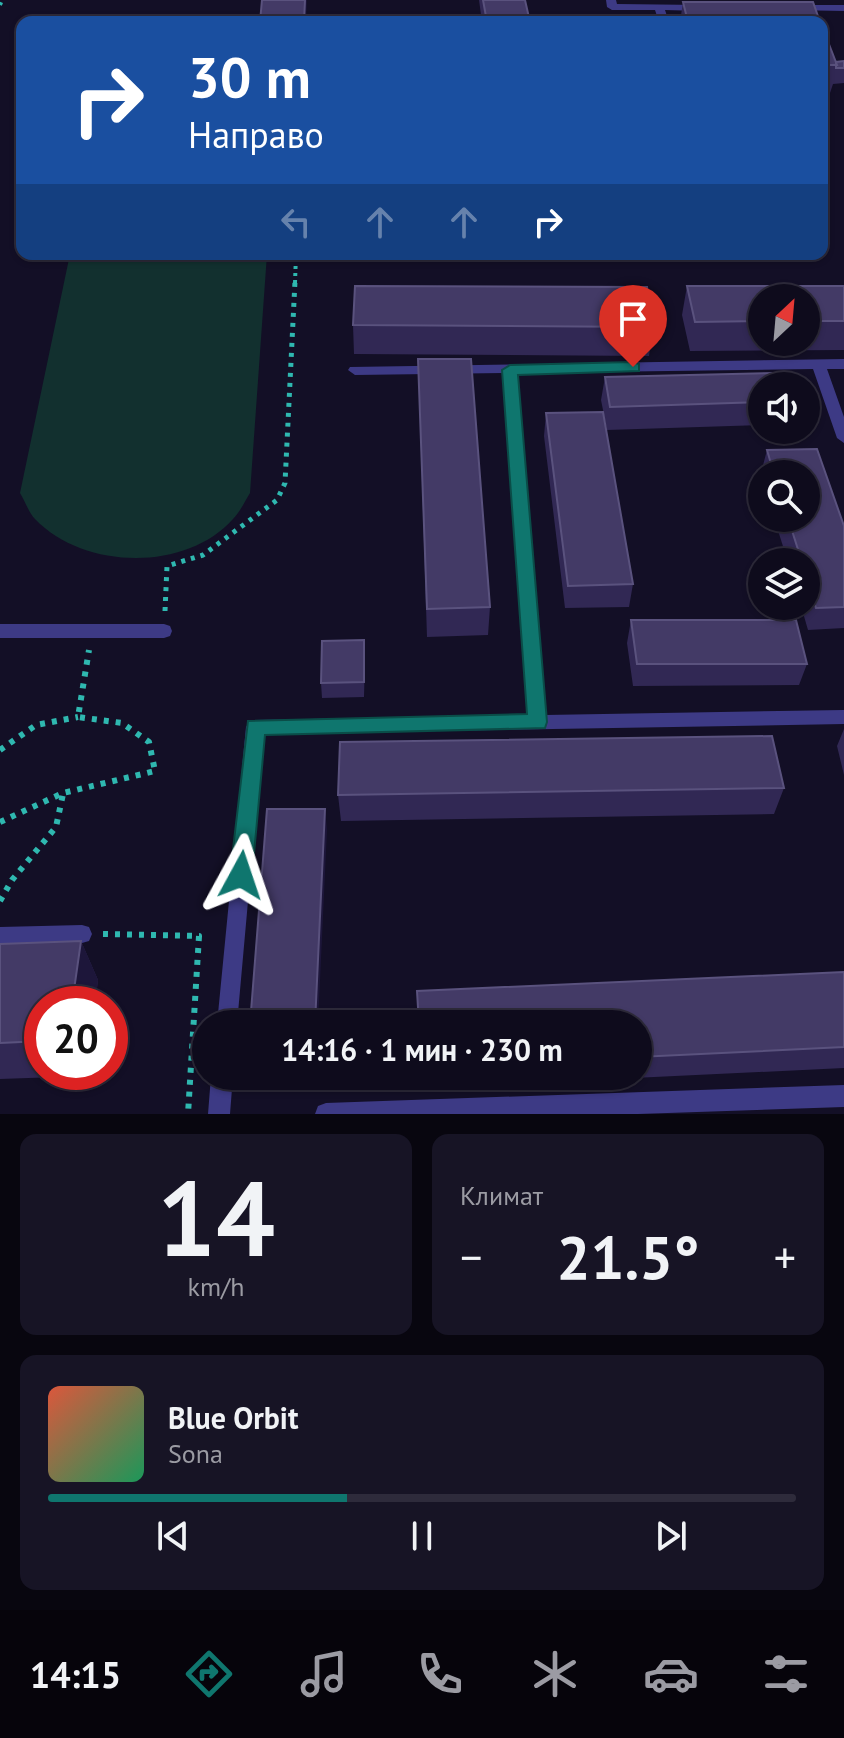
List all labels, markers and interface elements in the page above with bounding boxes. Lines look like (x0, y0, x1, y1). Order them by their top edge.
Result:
text: 30 m (188, 41, 311, 113)
icon: right (56, 48, 160, 152)
text: Направо (188, 111, 324, 158)
icon: left (274, 200, 318, 244)
icon: ahead (358, 200, 402, 244)
icon: ahead (442, 200, 486, 244)
icon: right (526, 200, 570, 244)
north arrow (748, 284, 820, 356)
map controls (748, 284, 820, 620)
pin (599, 285, 667, 367)
icon: arrive (611, 297, 655, 341)
button: sound (748, 372, 820, 444)
button: search (748, 460, 820, 532)
button: layers (748, 548, 820, 620)
position arrow (199, 833, 283, 917)
speed limit sign: 20 (24, 986, 128, 1090)
text: 14:16 · 1 мин · 230 m (281, 1030, 563, 1069)
text: 14 (157, 1150, 275, 1285)
text: Климат (460, 1179, 543, 1212)
text: 21.5° (556, 1218, 700, 1296)
text: − (460, 1228, 482, 1285)
text: + (774, 1228, 796, 1285)
text: km/h (188, 1270, 245, 1303)
text: Blue Orbit (168, 1398, 298, 1437)
text: Sona (168, 1437, 223, 1470)
icon: previous (151, 1514, 195, 1558)
icon: pause (400, 1514, 444, 1558)
icon: next (649, 1514, 693, 1558)
icon: directions (181, 1646, 237, 1702)
icon: music (296, 1646, 352, 1702)
icon: phone (412, 1646, 468, 1702)
icon: climate (527, 1646, 583, 1702)
icon: car (643, 1646, 699, 1702)
icon: filters (758, 1646, 814, 1702)
text: 14:15 (30, 1651, 121, 1698)

